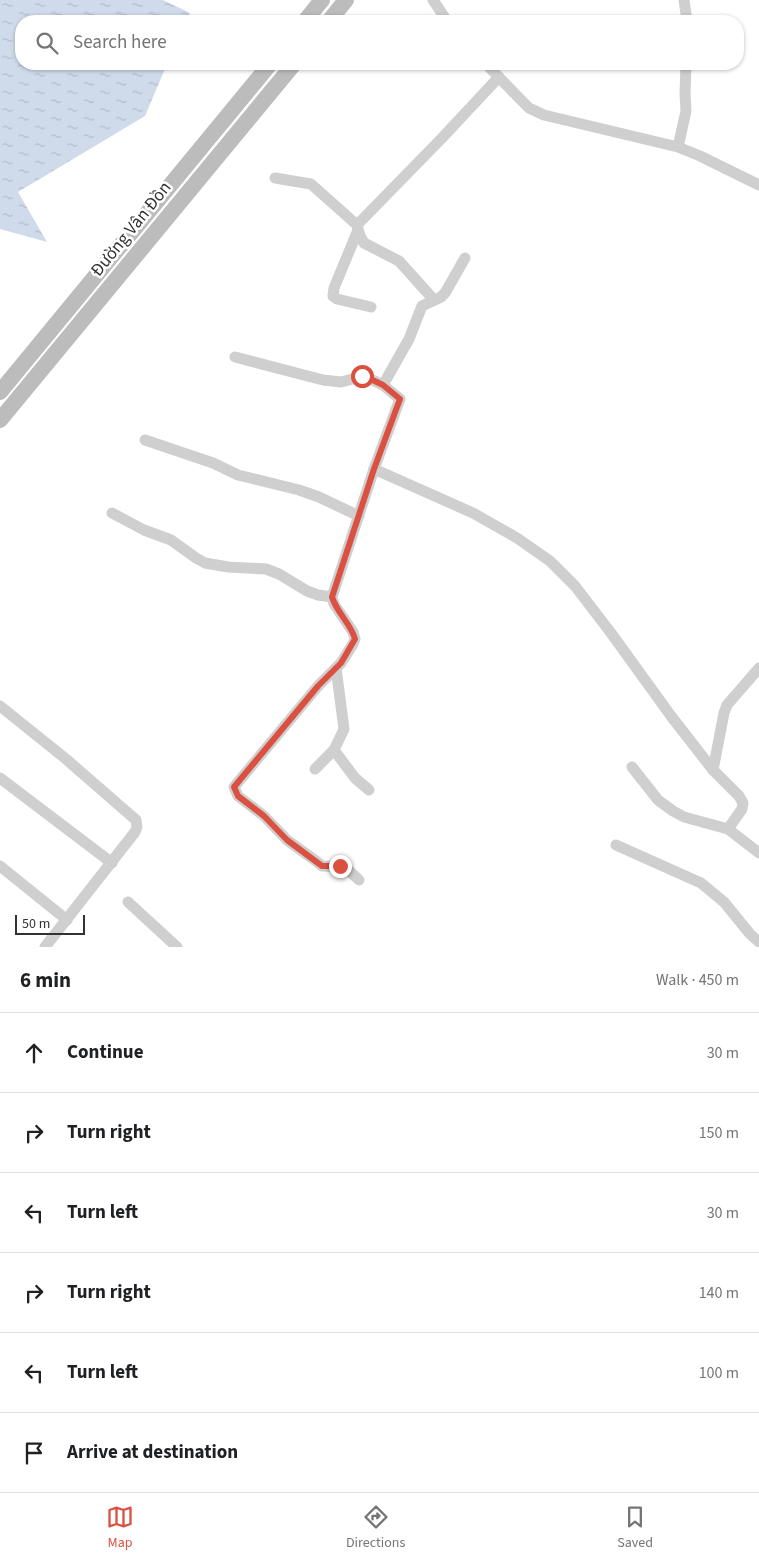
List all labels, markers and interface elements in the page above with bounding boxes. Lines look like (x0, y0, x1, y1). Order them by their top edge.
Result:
search box (15, 15, 744, 70)
icon: search (33, 29, 61, 57)
text: Search here (73, 29, 167, 56)
street label: Đường Vân Đồn (85, 176, 177, 282)
route start (351, 365, 374, 388)
route end (329, 855, 352, 878)
scale bar (15, 912, 85, 935)
text: 50 m (22, 914, 50, 934)
text: 6 min (20, 965, 71, 995)
text: Walk · 450 m (656, 969, 739, 991)
icon: ahead (20, 1039, 48, 1067)
text: Continue (67, 1039, 144, 1066)
text: 30 m (707, 1042, 739, 1064)
icon: right (20, 1119, 48, 1147)
text: Turn right (67, 1119, 151, 1146)
text: 150 m (699, 1122, 739, 1144)
icon: left (20, 1199, 48, 1227)
text: Turn left (67, 1199, 138, 1226)
text: 30 m (707, 1202, 739, 1224)
icon: right (20, 1279, 48, 1307)
text: Turn right (67, 1279, 151, 1306)
text: 140 m (699, 1282, 739, 1304)
icon: left (20, 1359, 48, 1387)
text: Turn left (67, 1359, 138, 1386)
text: 100 m (699, 1362, 739, 1384)
icon: arrive (20, 1439, 48, 1467)
text: Arrive at destination (67, 1439, 238, 1466)
tab: Map (106, 1503, 134, 1553)
tab: Directions (346, 1503, 405, 1553)
tab: Saved (617, 1503, 653, 1553)

